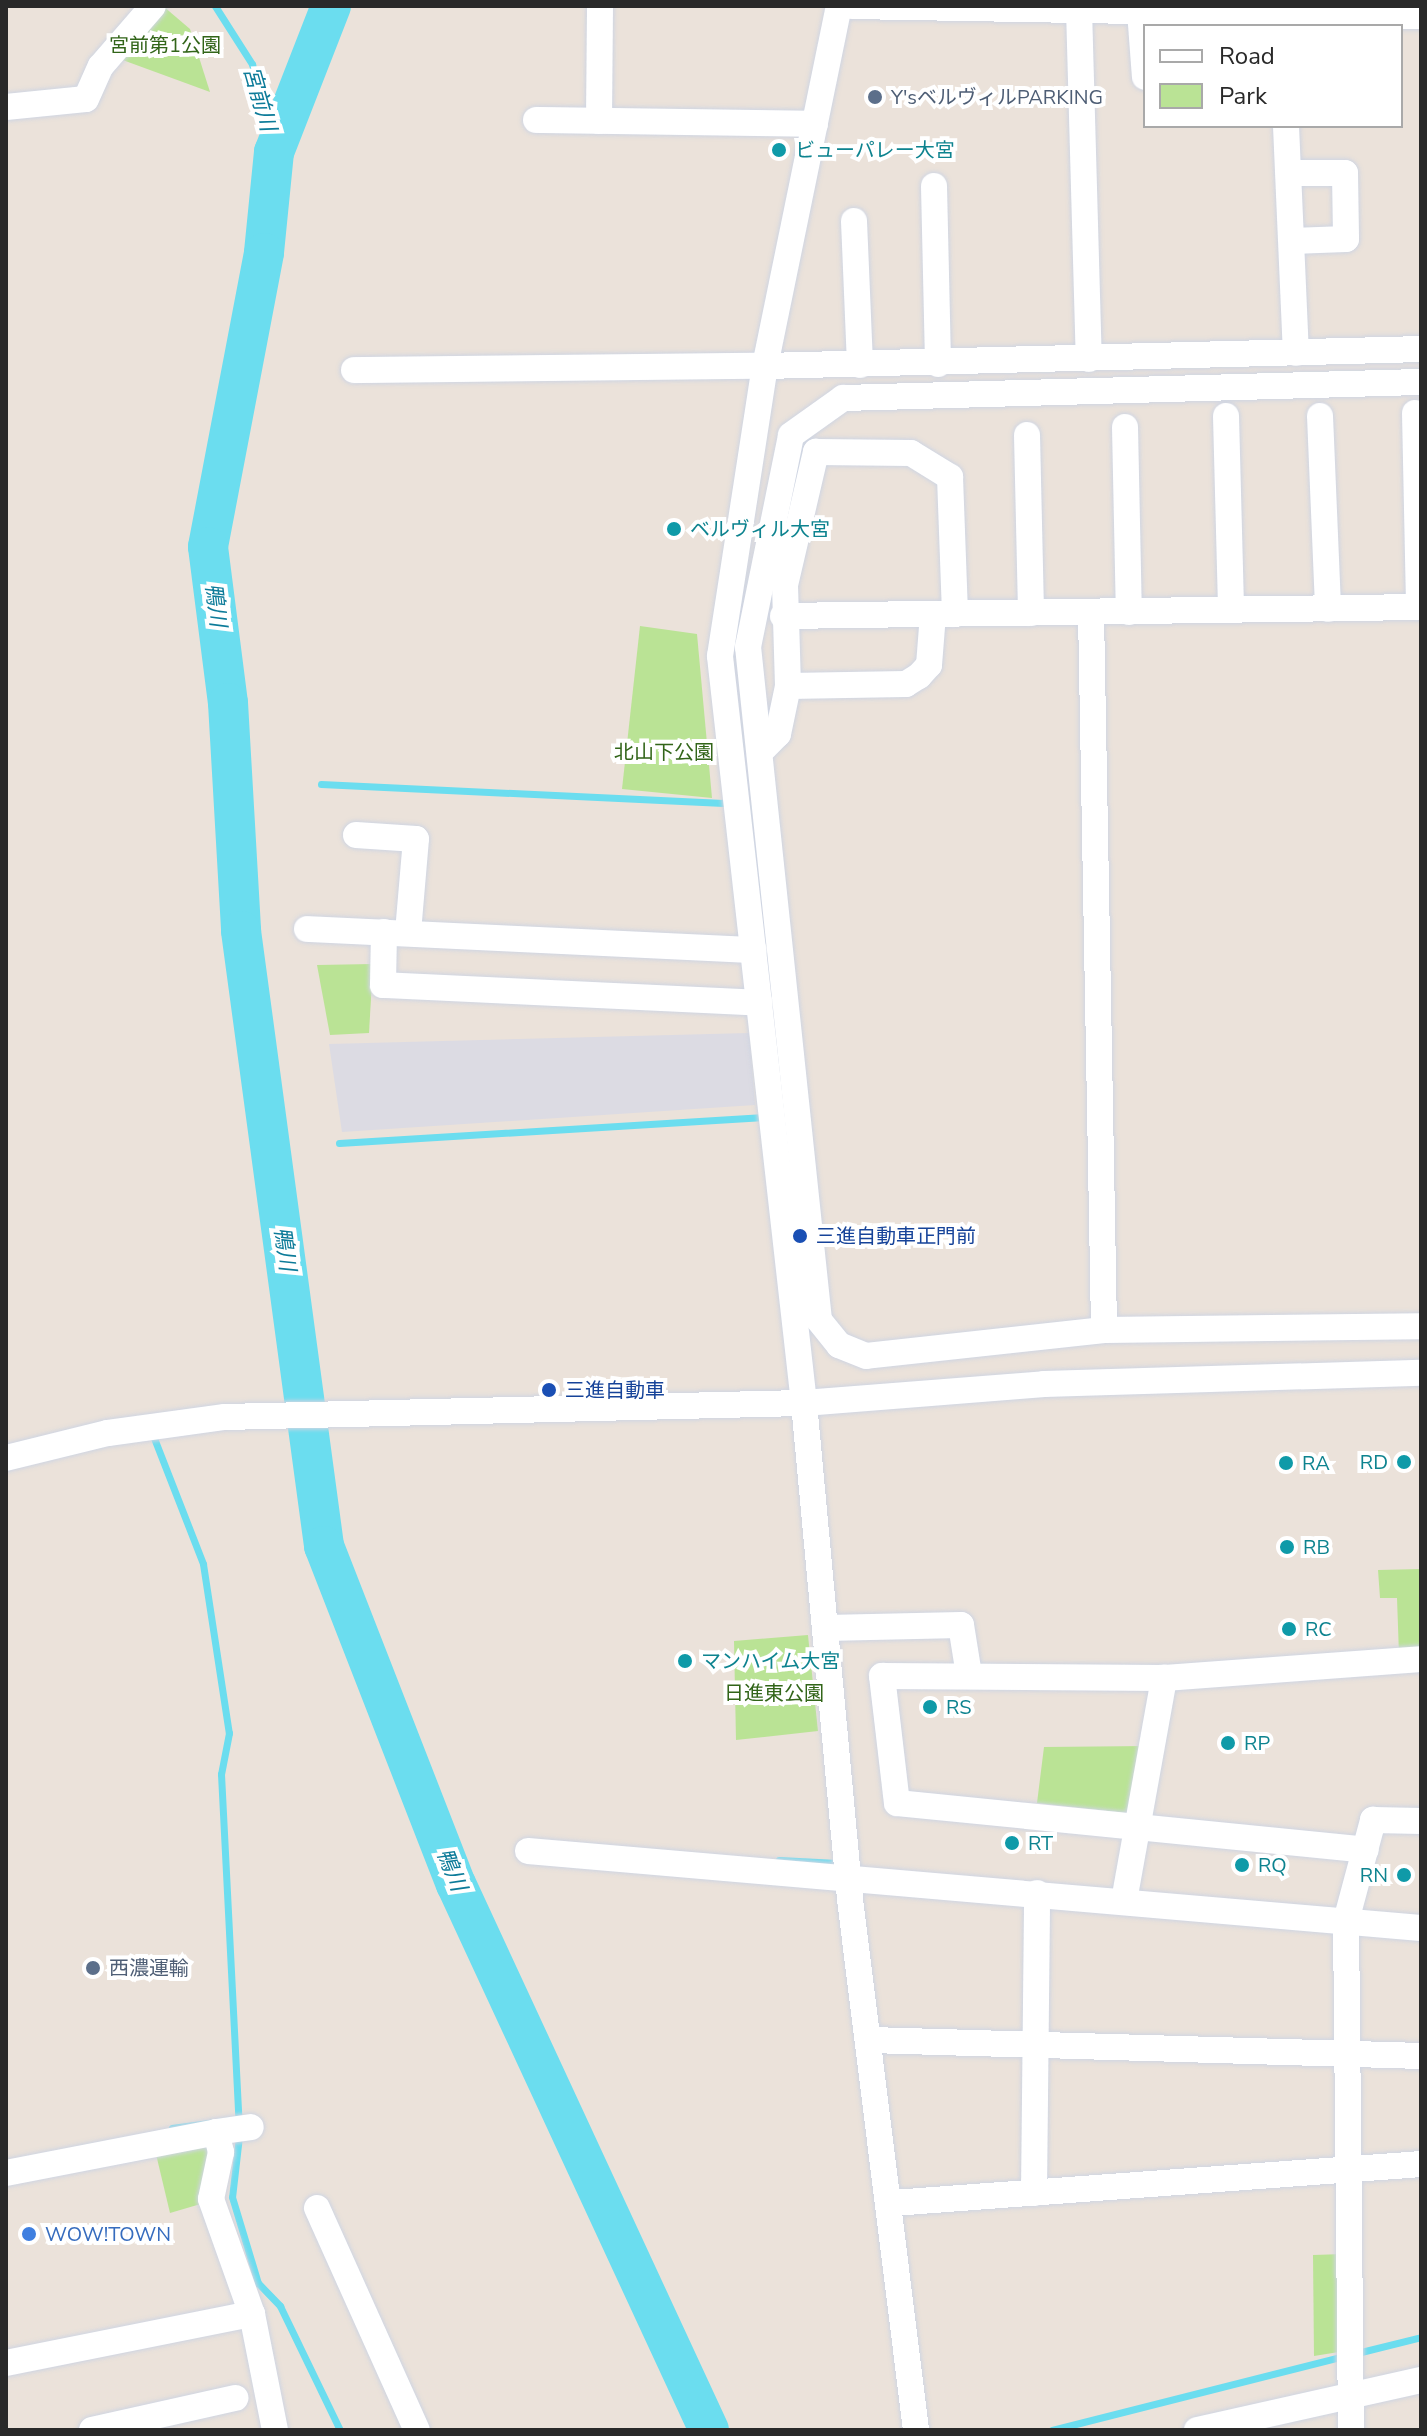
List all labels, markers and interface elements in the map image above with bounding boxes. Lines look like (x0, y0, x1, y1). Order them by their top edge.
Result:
legend (1143, 24, 1403, 128)
park label: 宮前第1公園 (109, 33, 221, 57)
text: Road (1219, 40, 1275, 72)
water label: 宮前川 (237, 64, 281, 134)
text: Park (1219, 80, 1267, 112)
place label: Y'sベルヴィルPARKING (891, 85, 1103, 109)
marker: Y'sベルヴィルPARKING (866, 88, 884, 106)
place label: ビューパレー大宮 (795, 138, 955, 162)
marker: ビューパレー大宮 (770, 141, 788, 159)
place label: ベルヴィル大宮 (690, 517, 830, 541)
marker: ベルヴィル大宮 (665, 520, 683, 538)
water label: 鴨川 (199, 582, 231, 628)
park label: 北山下公園 (614, 740, 714, 764)
place label: 三進自動車正門前 (816, 1224, 976, 1248)
water label: 鴨川 (268, 1225, 300, 1273)
marker: 三進自動車正門前 (791, 1227, 809, 1245)
place label: 三進自動車 (565, 1378, 665, 1402)
marker: 三進自動車 (540, 1381, 558, 1399)
place label: RD (1360, 1450, 1388, 1474)
place label: RA (1302, 1451, 1330, 1475)
marker: RD (1395, 1453, 1413, 1471)
marker: RA (1277, 1454, 1295, 1472)
place label: RB (1303, 1535, 1330, 1559)
marker: RB (1278, 1538, 1296, 1556)
place label: RC (1305, 1617, 1332, 1641)
marker: RC (1280, 1620, 1298, 1638)
place label: マンハイム大宮 (701, 1649, 841, 1673)
marker: マンハイム大宮 (676, 1652, 694, 1670)
park label: 日進東公園 (724, 1681, 824, 1705)
place label: RS (946, 1695, 972, 1719)
marker: RS (921, 1698, 939, 1716)
place label: RP (1244, 1731, 1270, 1755)
marker: RP (1219, 1734, 1237, 1752)
place label: RT (1028, 1831, 1053, 1855)
marker: RT (1003, 1834, 1021, 1852)
water label: 鴨川 (431, 1845, 471, 1895)
place label: RQ (1258, 1853, 1287, 1877)
marker: RQ (1233, 1856, 1251, 1874)
place label: RN (1360, 1863, 1388, 1887)
marker: RN (1395, 1866, 1413, 1884)
place label: 西濃運輸 (109, 1956, 189, 1980)
marker: 西濃運輸 (84, 1959, 102, 1977)
place label: WOW!TOWN (45, 2222, 171, 2246)
marker: WOW!TOWN (20, 2225, 38, 2243)

